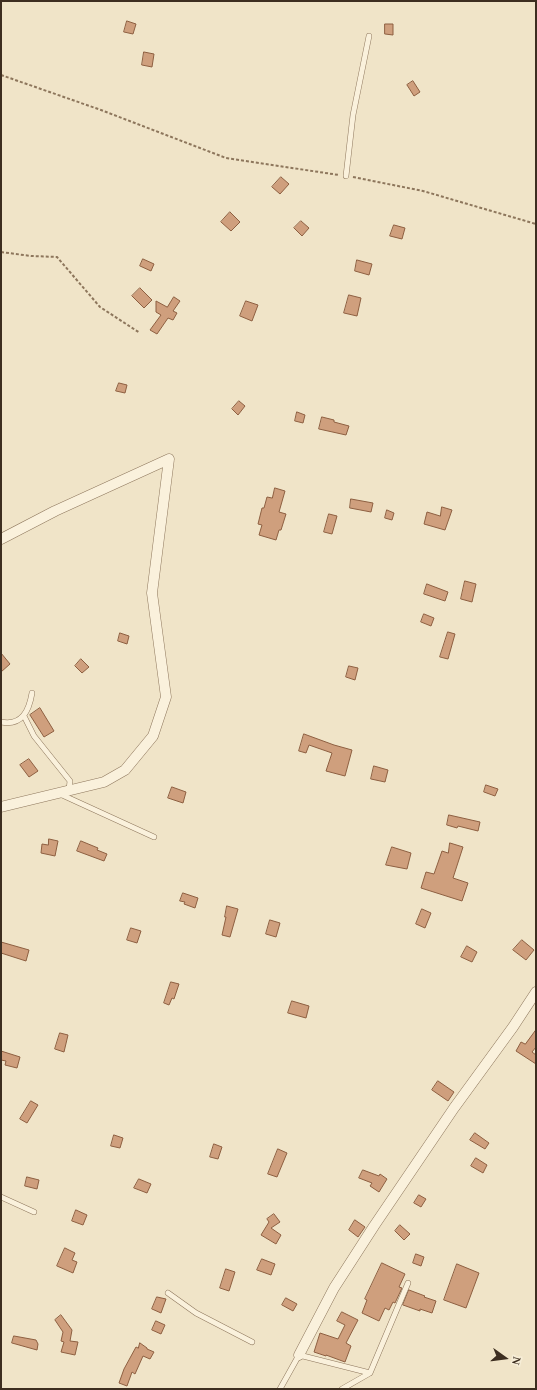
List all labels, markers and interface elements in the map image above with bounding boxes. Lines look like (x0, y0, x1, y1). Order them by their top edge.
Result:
north arrow (485, 1338, 525, 1378)
text: N (510, 1356, 523, 1366)

